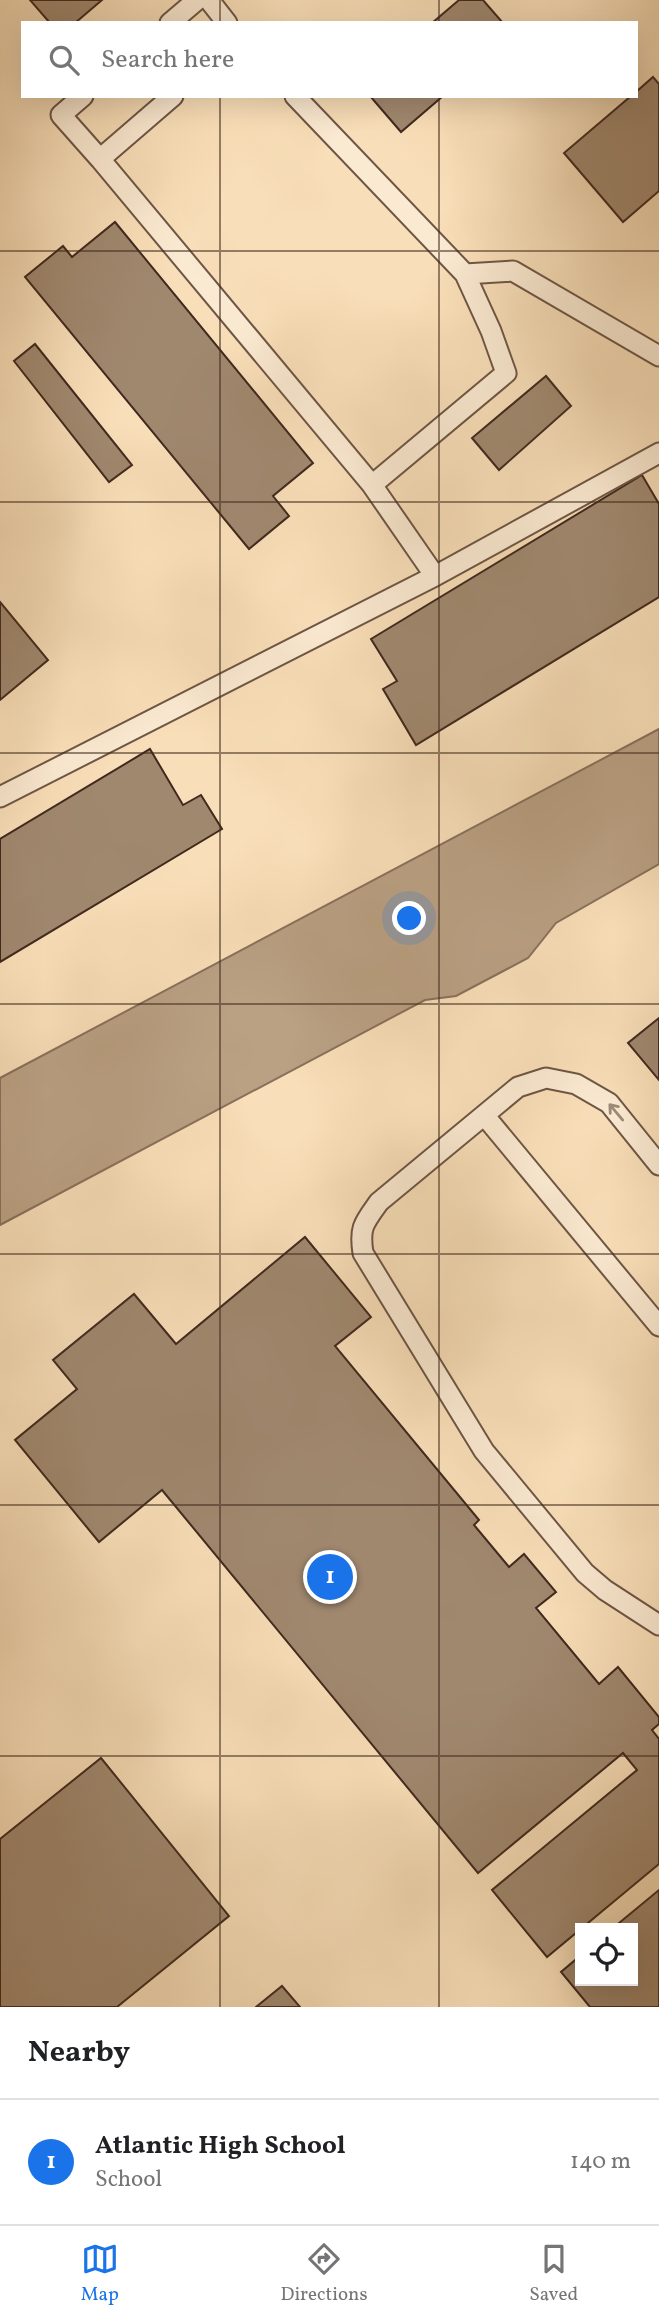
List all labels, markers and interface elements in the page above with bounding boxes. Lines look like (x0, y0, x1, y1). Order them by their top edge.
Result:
search box (21, 21, 638, 98)
icon: search (45, 41, 83, 79)
text: Search here (101, 42, 234, 78)
your location (392, 901, 426, 935)
one-way arrow (608, 1104, 624, 1122)
pin: 1 (307, 1551, 353, 1603)
map controls (575, 1923, 638, 1986)
button: locate (575, 1923, 638, 1986)
text: Nearby (28, 2032, 130, 2074)
text: Atlantic High School (95, 2128, 346, 2164)
text: 1 (46, 2146, 56, 2178)
text: 140 m (570, 2146, 631, 2178)
text: School (95, 2164, 162, 2196)
tab: Map (81, 2240, 119, 2308)
tab: Directions (281, 2240, 368, 2308)
tab: Saved (529, 2240, 578, 2308)

